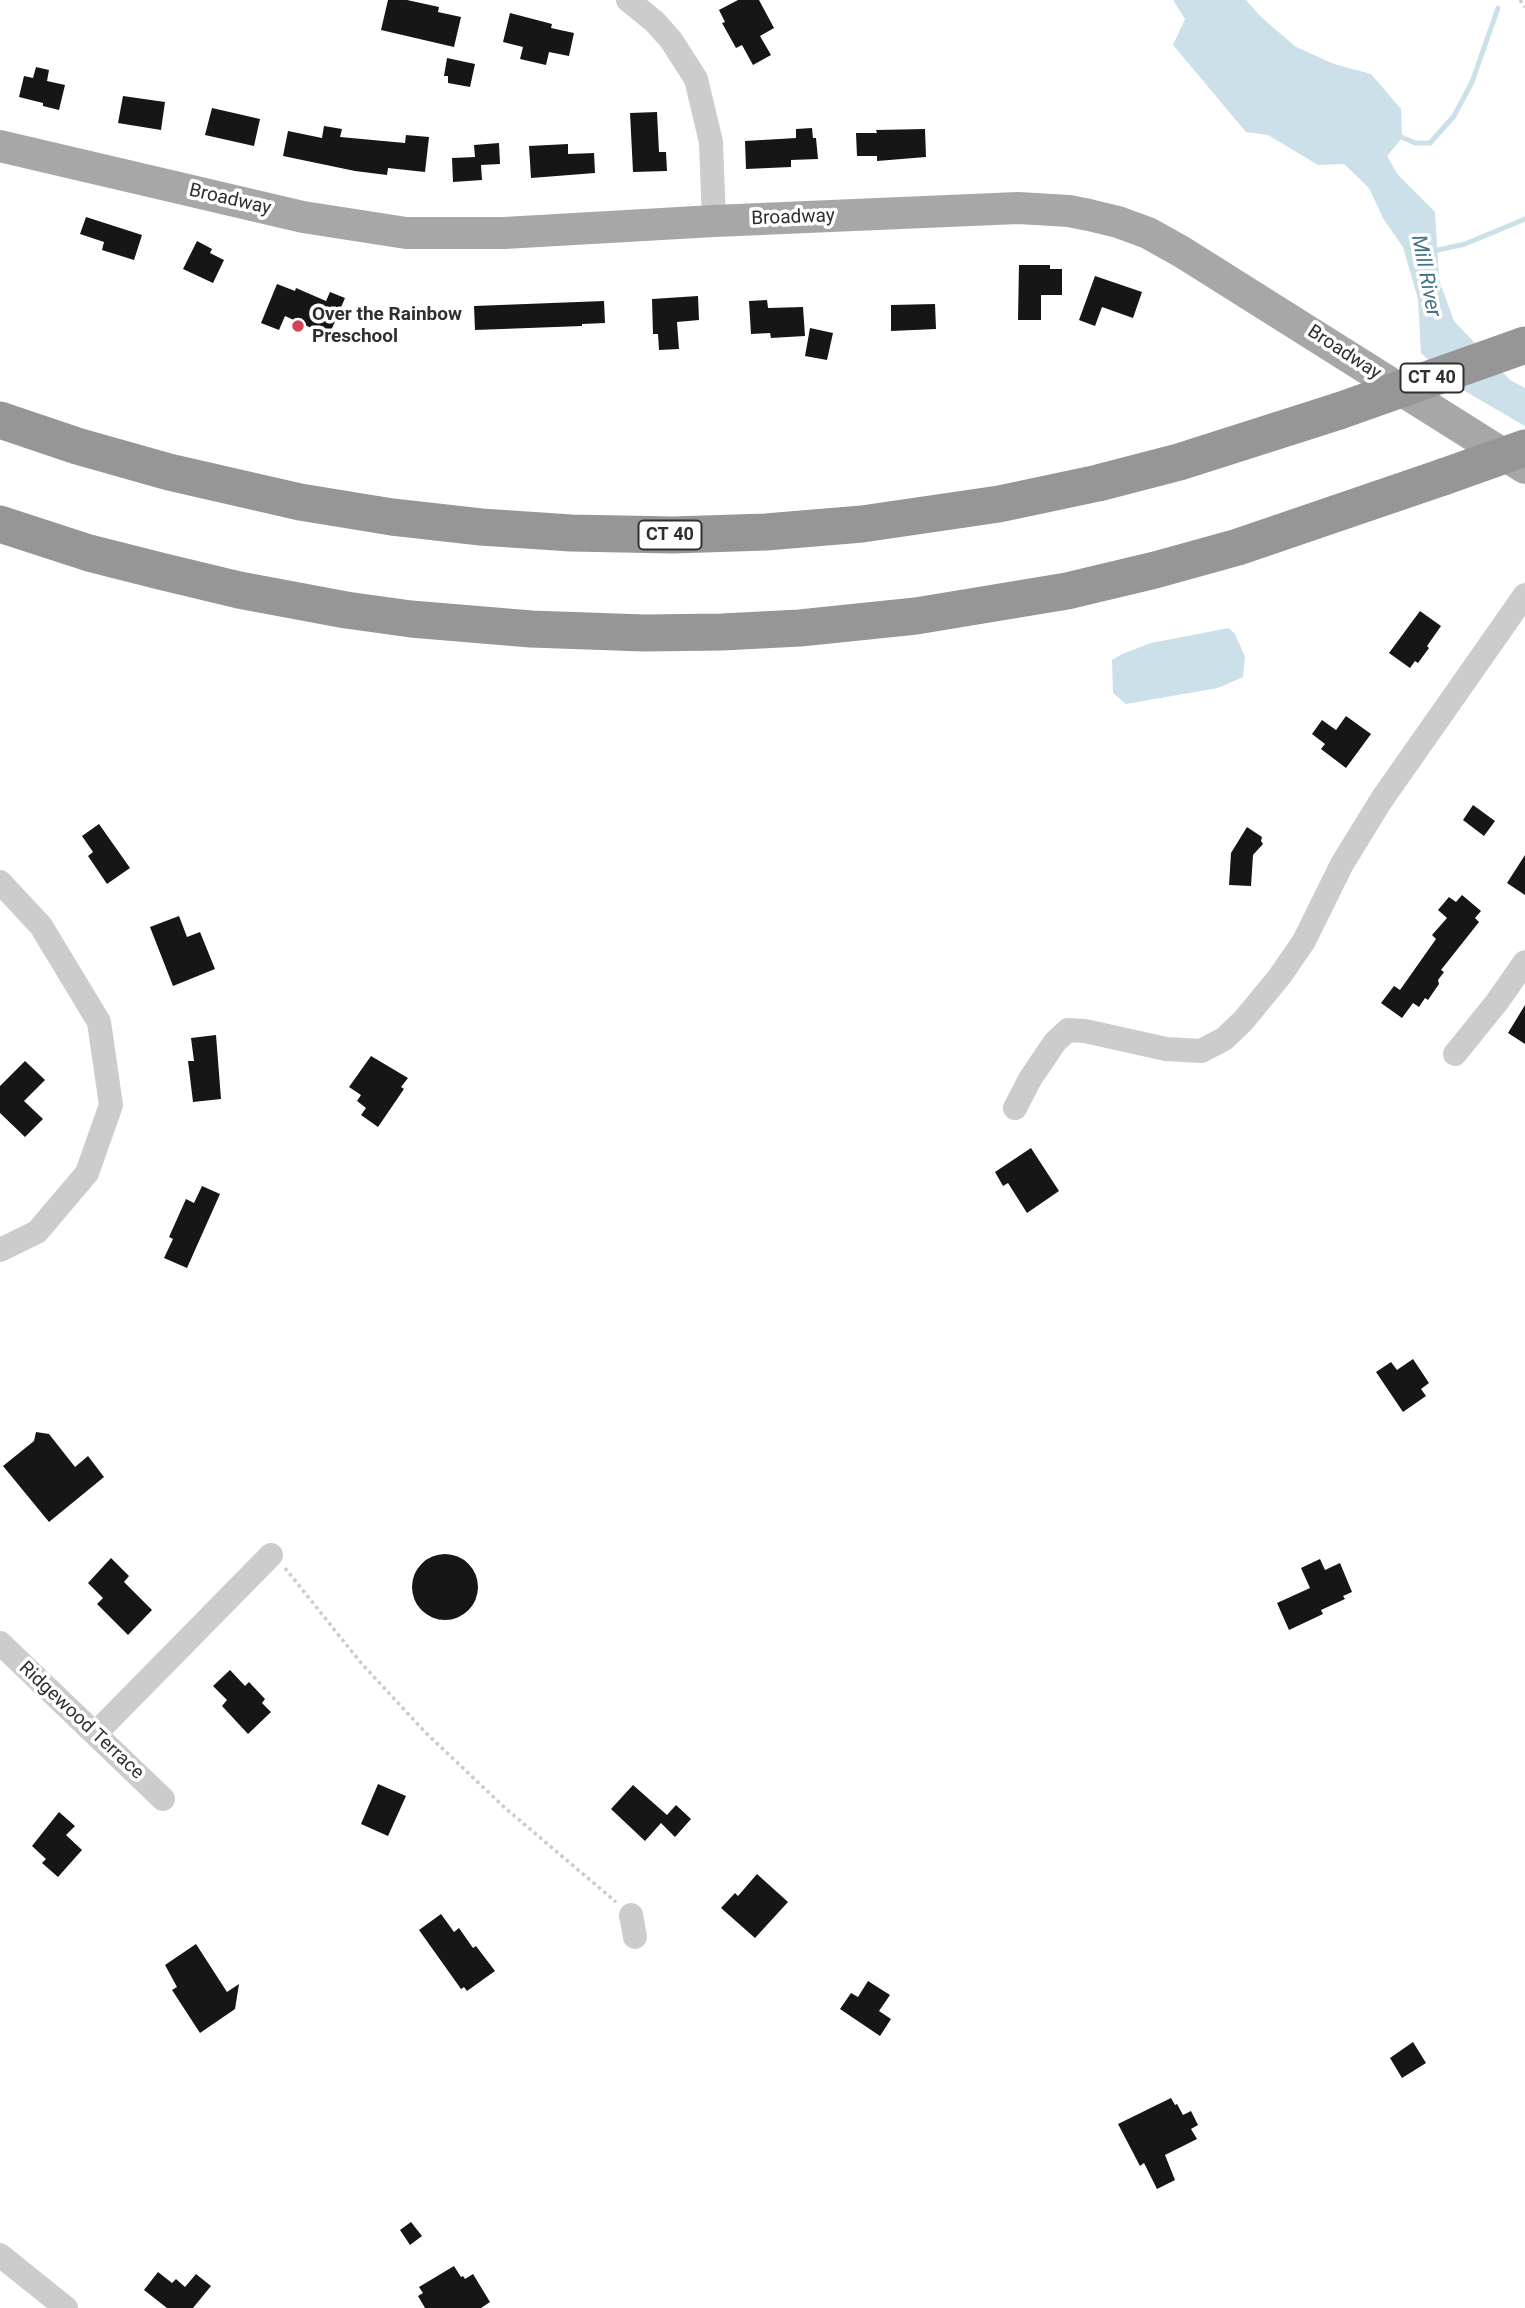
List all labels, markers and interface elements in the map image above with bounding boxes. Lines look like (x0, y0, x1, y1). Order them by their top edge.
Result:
street label: Broadway (187, 180, 273, 220)
street label: Broadway (751, 205, 835, 231)
water label: Mill River (1405, 233, 1445, 319)
place label: Over the Rainbow Preschool (312, 304, 462, 348)
marker: Over the Rainbow Preschool (290, 318, 306, 334)
street label: Broadway (1303, 321, 1385, 385)
road number: CT 40 (1400, 364, 1464, 392)
road number: CT 40 (638, 520, 702, 550)
street label: Ridgewood Terrace (14, 1657, 148, 1785)

